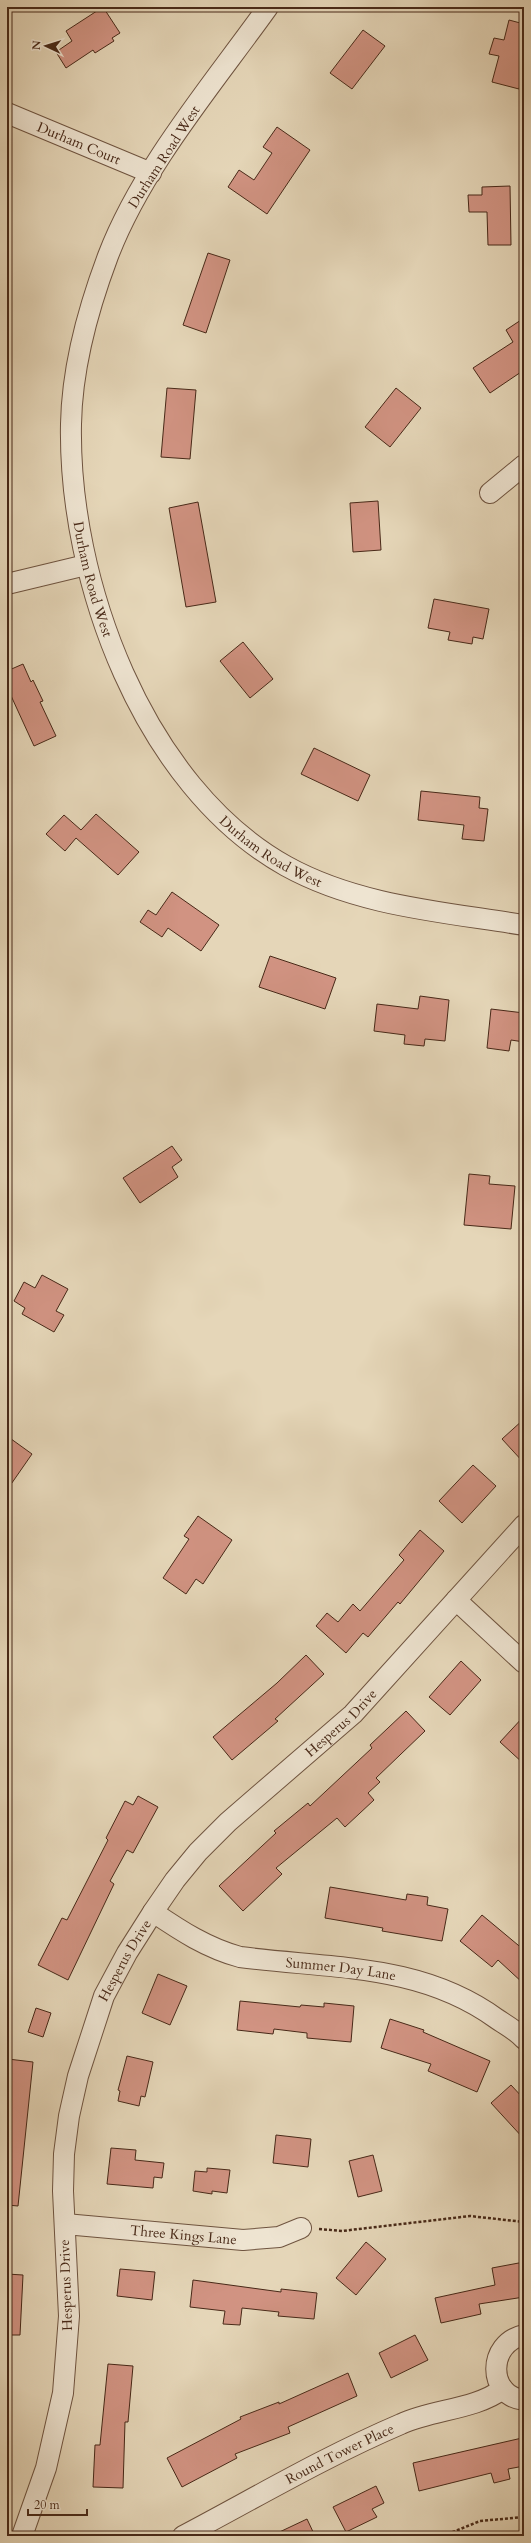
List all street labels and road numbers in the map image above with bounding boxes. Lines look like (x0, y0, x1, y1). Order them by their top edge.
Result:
street label: Durham Road West (124, 101, 205, 212)
street label: Durham Court (34, 117, 124, 169)
street label: Durham Road West (69, 520, 118, 640)
street label: Durham Road West (216, 811, 325, 892)
street label: Hesperus Drive (301, 1685, 381, 1761)
street label: Hesperus Drive (93, 1916, 155, 2005)
street label: Summer Day Lane (285, 1952, 398, 1985)
street label: Three Kings Lane (129, 2220, 238, 2249)
street label: Hesperus Drive (55, 2239, 77, 2331)
street label: Round Tower Place (282, 2419, 397, 2489)

